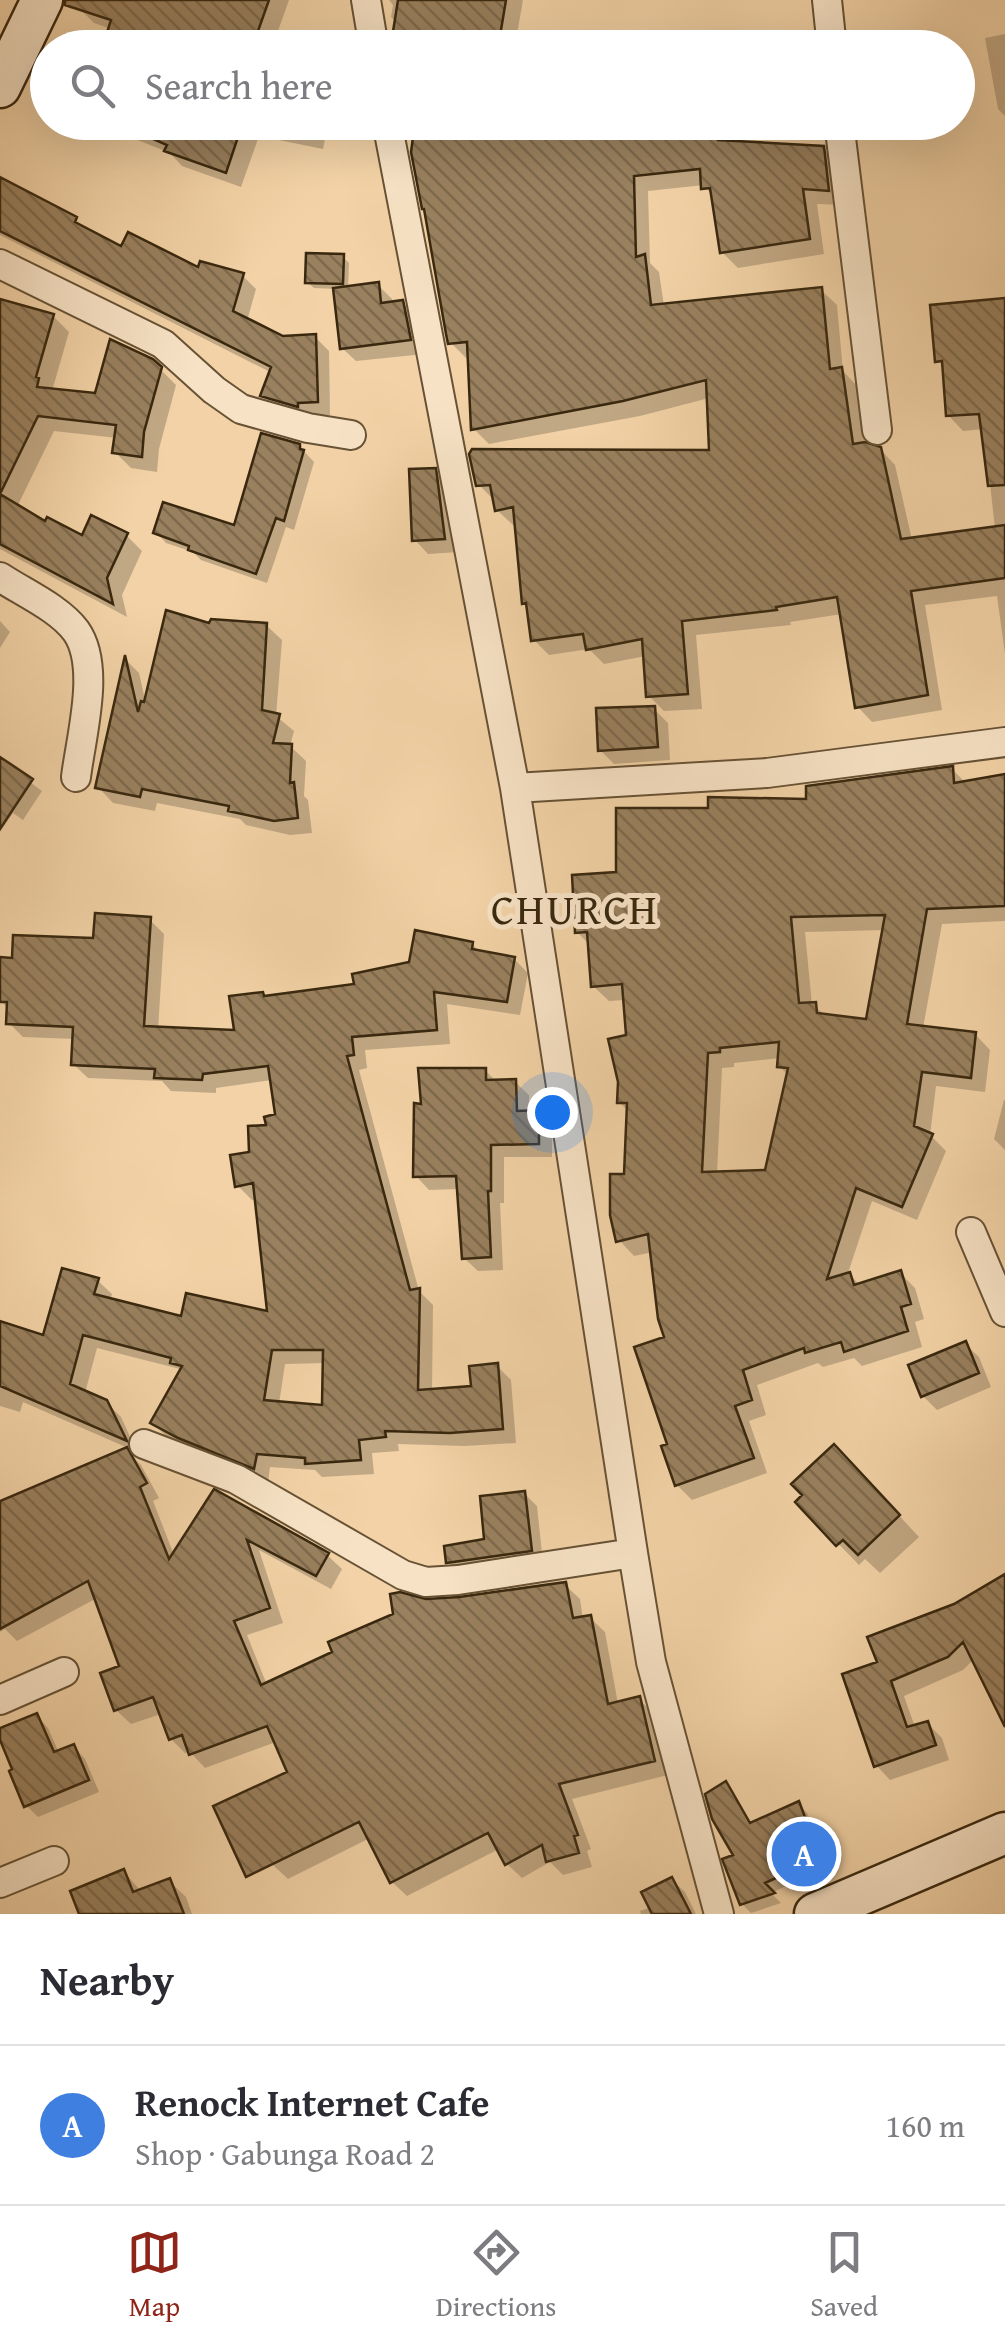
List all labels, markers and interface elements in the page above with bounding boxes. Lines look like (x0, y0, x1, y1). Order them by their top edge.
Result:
search box (30, 30, 975, 140)
text: Search here (145, 57, 333, 113)
icon: search (65, 58, 120, 113)
district label: CHURCH (491, 878, 659, 939)
your location (527, 1087, 578, 1138)
pin: A (772, 1816, 836, 1892)
text: Nearby (40, 1949, 174, 2010)
text: Renock Internet Cafe (135, 2074, 489, 2130)
text: A (62, 2102, 83, 2149)
text: 160 m (886, 2102, 965, 2149)
text: Shop · Gabunga Road 2 (135, 2130, 435, 2177)
tab: Map (127, 2225, 182, 2326)
tab: Directions (436, 2225, 556, 2326)
tab: Saved (810, 2225, 878, 2326)

